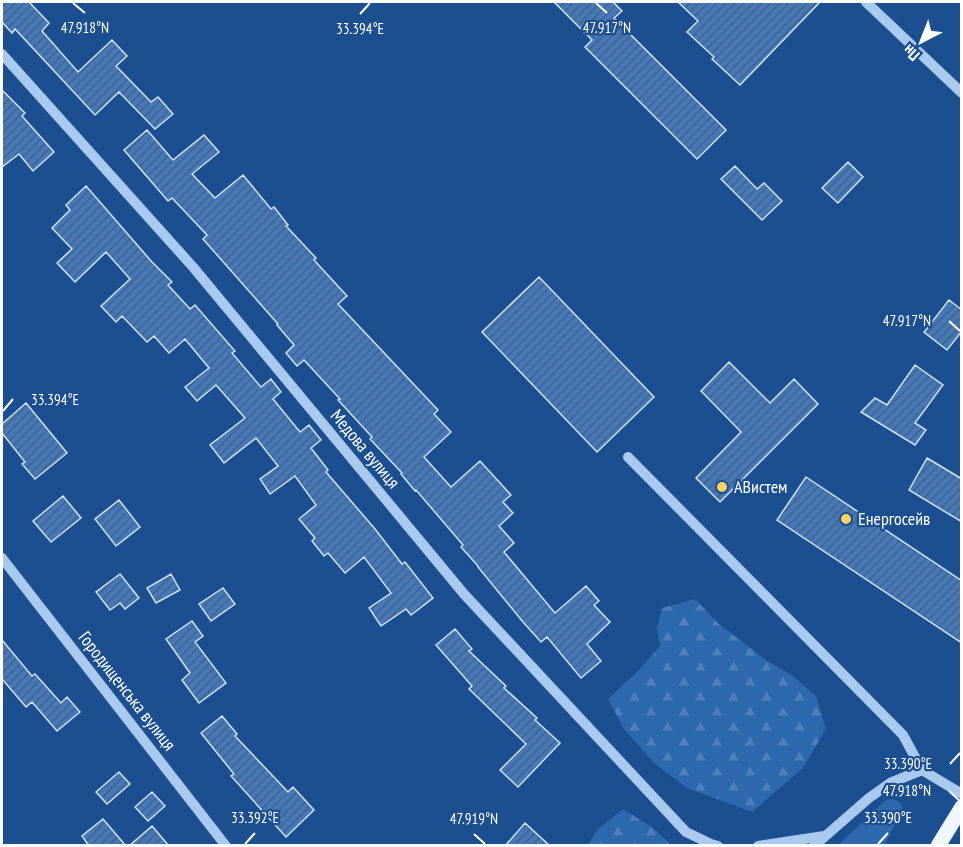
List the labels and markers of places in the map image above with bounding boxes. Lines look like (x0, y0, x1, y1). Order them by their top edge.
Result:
place label: АВистем (734, 475, 788, 498)
marker: АВистем (715, 480, 729, 494)
place label: Енергосейв (858, 507, 930, 530)
marker: Енергосейв (839, 512, 853, 526)

